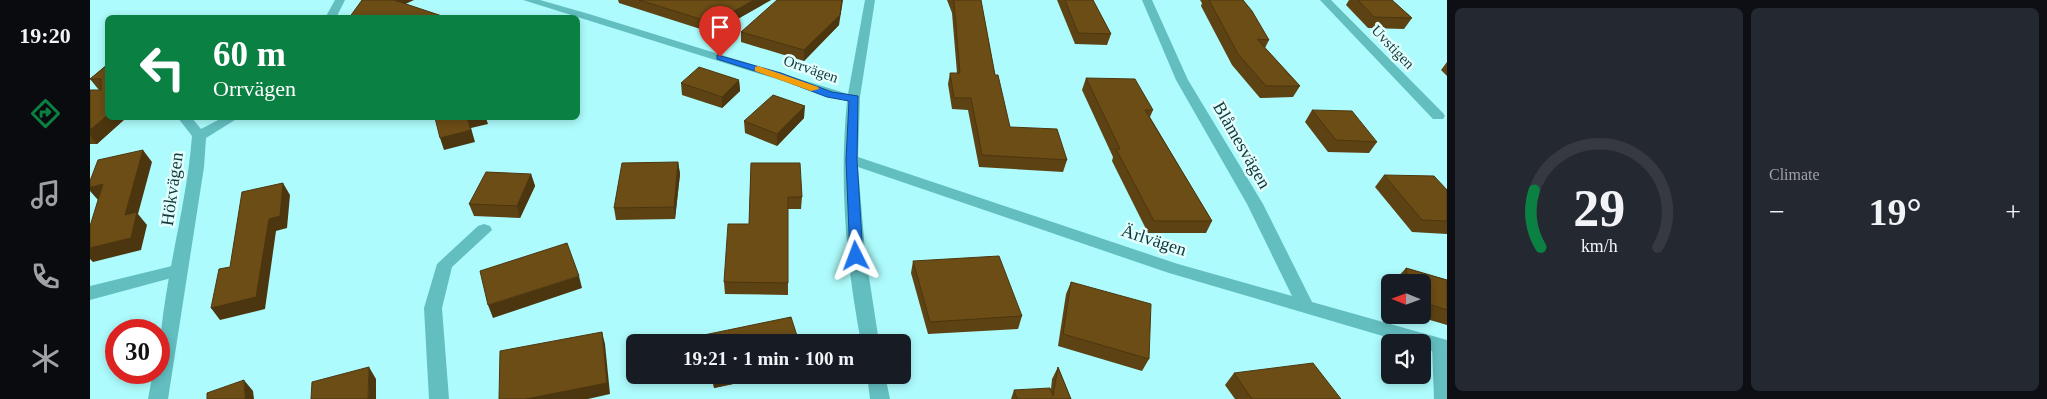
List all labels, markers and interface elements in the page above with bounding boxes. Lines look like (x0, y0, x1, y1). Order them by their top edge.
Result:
pin (699, 6, 741, 57)
icon: arrive (706, 13, 734, 41)
street label: Uvstigen (1368, 22, 1418, 72)
text: 19:20 (19, 23, 71, 48)
icon: left (130, 35, 195, 100)
text: 60 m (213, 35, 286, 74)
street label: Orrvägen (782, 52, 841, 86)
text: Orrvägen (213, 76, 296, 101)
icon: directions (28, 96, 63, 131)
street label: Blåmesvägen (1209, 98, 1275, 192)
street label: Hökvägen (157, 151, 187, 227)
text: Climate (1769, 166, 1820, 183)
icon: music (28, 177, 63, 212)
text: 29 (1573, 180, 1625, 237)
text: 19° (1868, 191, 1922, 233)
text: − (1769, 196, 1785, 227)
text: + (2005, 196, 2021, 227)
street label: Ärlvägen (1119, 220, 1189, 260)
position arrow (829, 229, 881, 281)
text: km/h (1581, 236, 1617, 256)
icon: phone (28, 259, 63, 294)
north arrow (1381, 274, 1431, 324)
map controls (1381, 274, 1431, 384)
speed limit sign: 30 (105, 319, 170, 384)
button: sound (1381, 334, 1431, 384)
icon: climate (28, 341, 63, 376)
text: 19:21 · 1 min · 100 m (683, 348, 854, 369)

